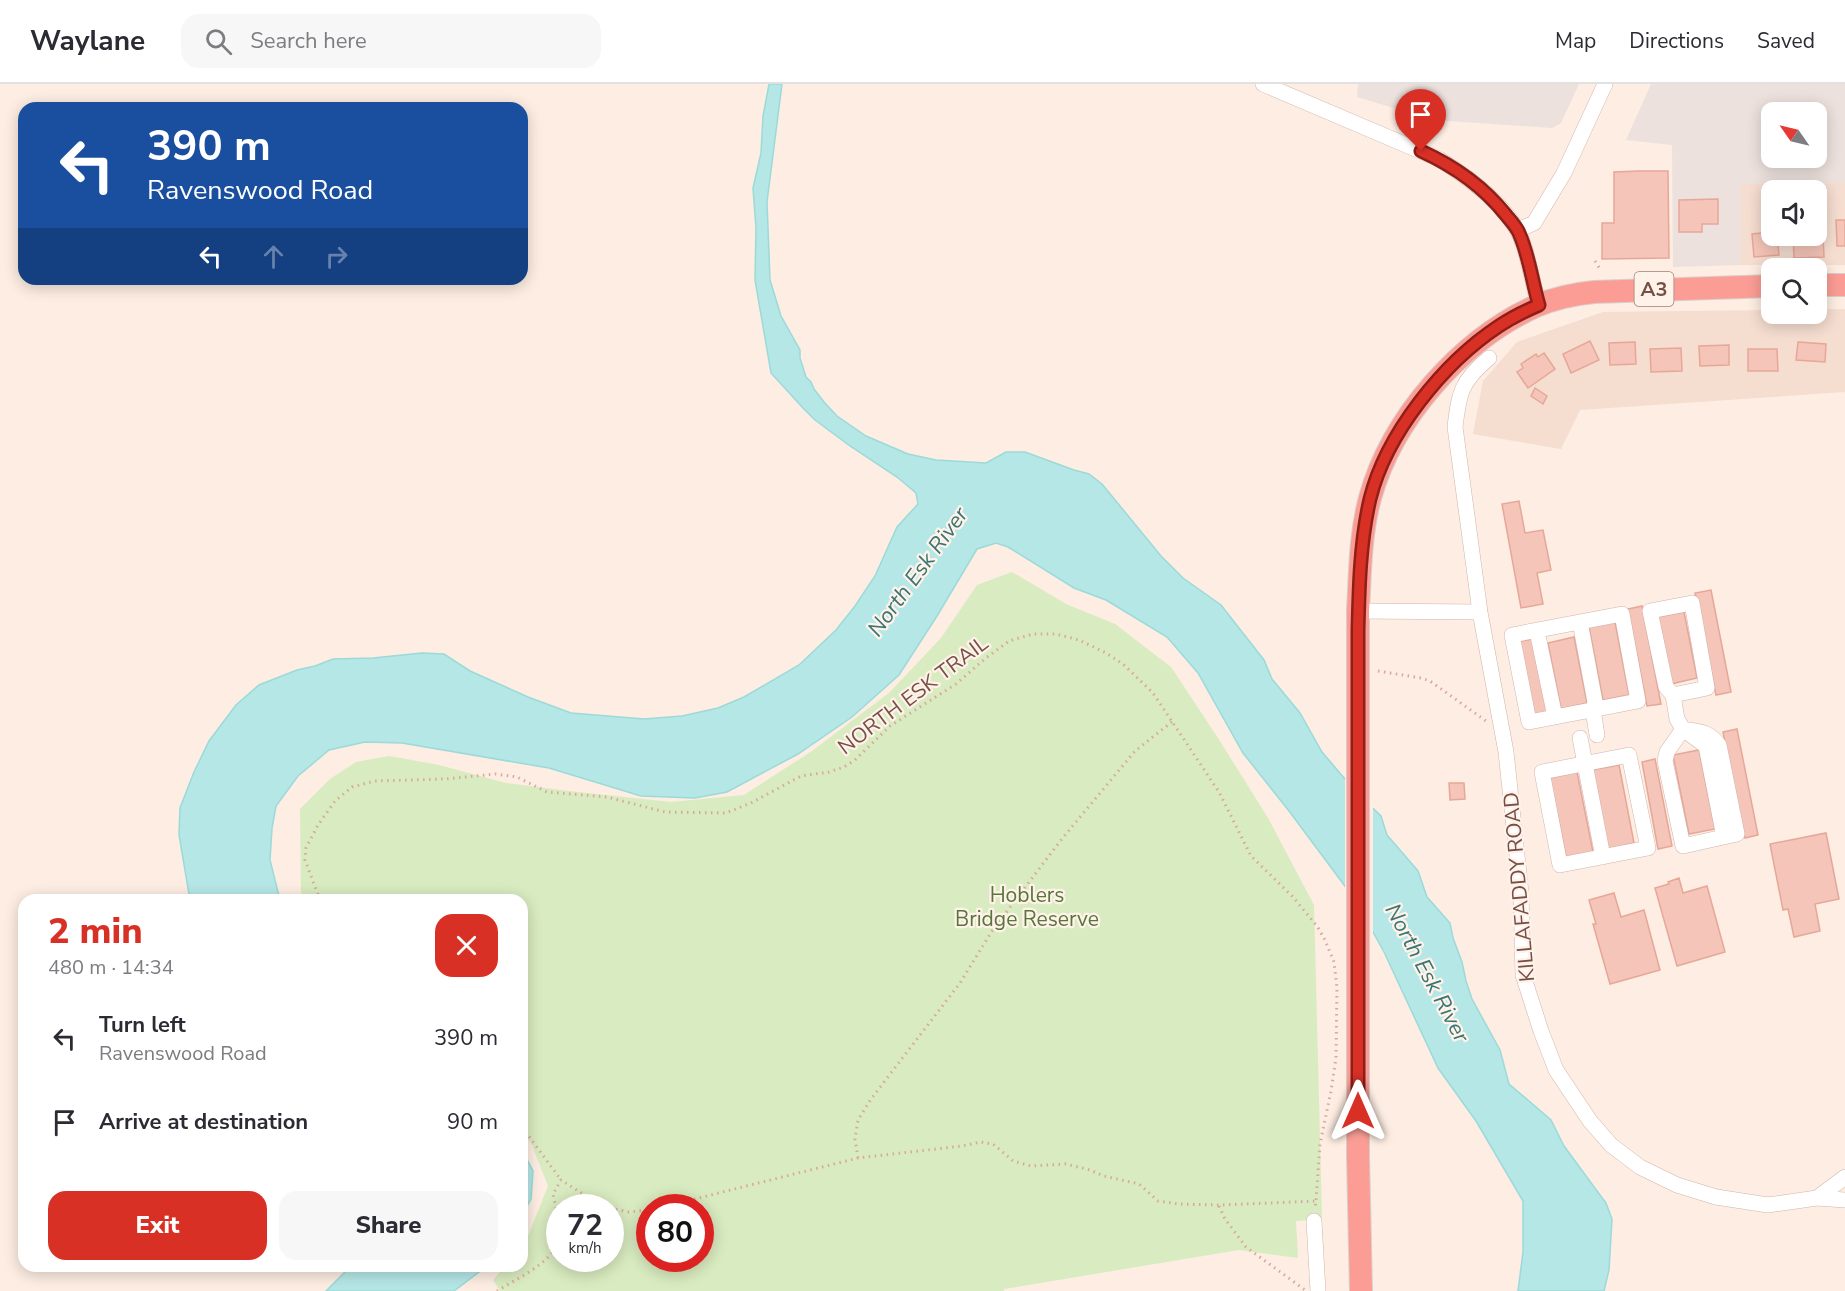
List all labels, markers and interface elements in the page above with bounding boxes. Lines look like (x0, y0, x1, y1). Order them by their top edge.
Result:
search box (181, 14, 601, 68)
text: Waylane (30, 22, 145, 60)
icon: search (202, 25, 235, 58)
text: Search here (250, 26, 367, 56)
text: Map (1555, 27, 1596, 55)
text: Directions (1629, 27, 1724, 55)
text: Saved (1757, 27, 1815, 55)
pin (1395, 89, 1446, 151)
icon: arrive (1404, 98, 1437, 131)
north arrow (1761, 102, 1827, 168)
map controls (1761, 102, 1827, 324)
text: 390 m (147, 118, 271, 175)
icon: left (48, 126, 126, 204)
text: Ravenswood Road (147, 172, 373, 209)
button: sound (1761, 180, 1827, 246)
icon: left (194, 240, 227, 273)
icon: ahead (257, 240, 290, 273)
icon: right (320, 240, 353, 273)
button: search (1761, 258, 1827, 324)
road number: A3 (1634, 272, 1674, 306)
water label: North Esk River (861, 500, 976, 643)
street label: NORTH ESK TRAIL (832, 629, 994, 761)
street label: KILLAFADDY ROAD (1497, 791, 1541, 983)
park label: Hoblers Bridge Reserve (955, 881, 1099, 933)
water label: North Esk River (1378, 898, 1477, 1049)
text: 2 min (48, 907, 143, 956)
button: close (435, 914, 498, 977)
text: 480 m · 14:34 (48, 954, 174, 981)
text: Turn left (99, 1010, 186, 1040)
icon: left (48, 1022, 81, 1055)
text: 390 m (434, 1023, 498, 1053)
text: Ravenswood Road (99, 1040, 267, 1067)
position arrow (1326, 1079, 1390, 1143)
icon: arrive (48, 1106, 81, 1139)
text: Arrive at destination (99, 1107, 308, 1137)
text: 90 m (447, 1107, 498, 1137)
button: Exit (48, 1191, 267, 1260)
button: Share (279, 1191, 498, 1260)
speed limit sign: 80 (636, 1194, 714, 1272)
text: 72 (567, 1205, 603, 1246)
text: km/h (568, 1238, 602, 1258)

